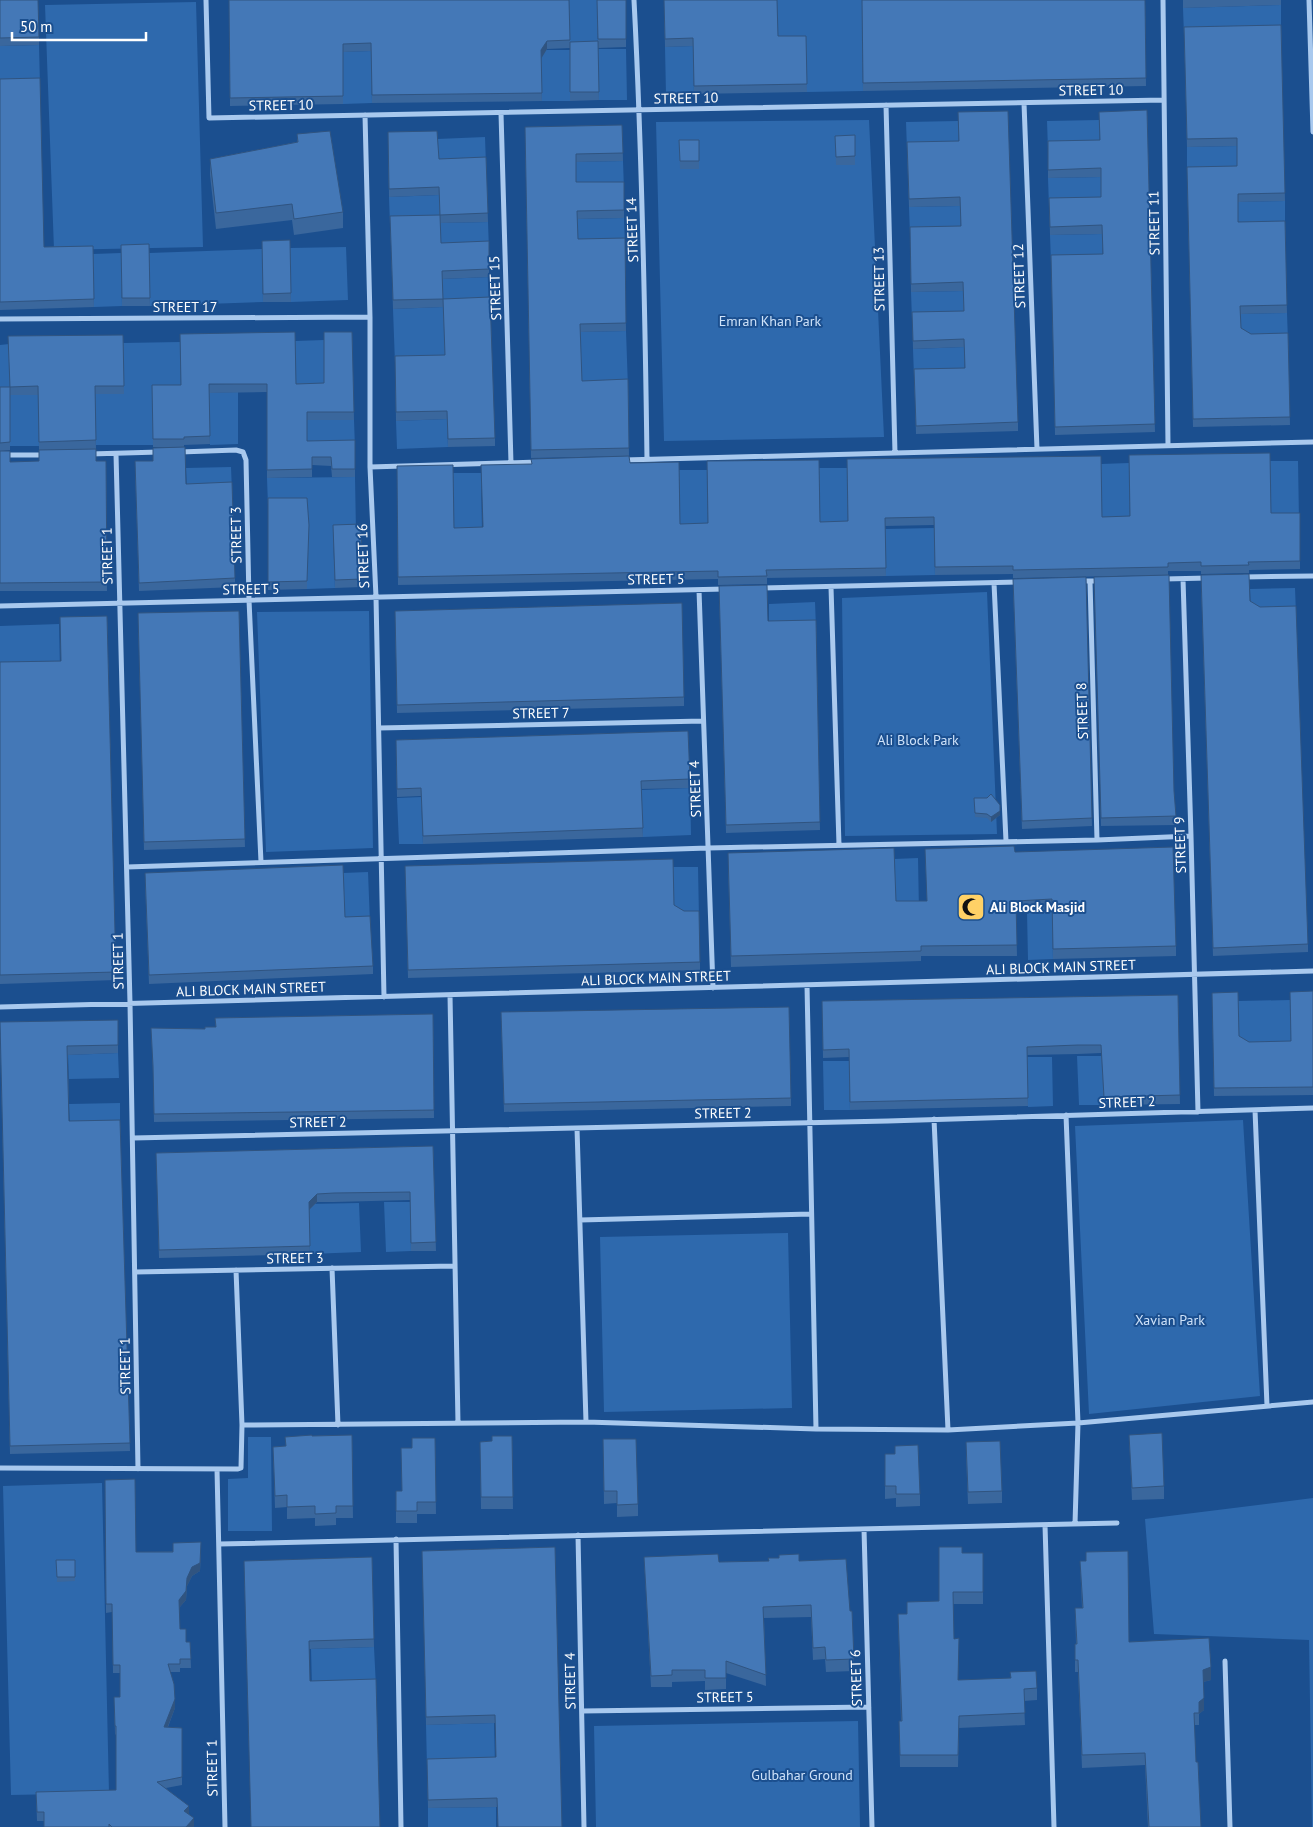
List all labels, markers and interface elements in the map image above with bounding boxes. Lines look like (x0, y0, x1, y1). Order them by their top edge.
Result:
scale bar (12, 10, 146, 42)
text: 50 m (20, 17, 53, 36)
street label: STREET 10 (1058, 80, 1124, 100)
street label: STREET 10 (653, 88, 719, 108)
street label: STREET 10 (248, 95, 314, 115)
street label: STREET 11 (1144, 190, 1164, 256)
street label: STREET 14 (622, 197, 642, 263)
street label: STREET 12 (1009, 243, 1029, 309)
street label: STREET 13 (869, 246, 889, 312)
street label: STREET 15 (485, 255, 505, 321)
street label: STREET 17 (153, 298, 217, 316)
park label: Emran Khan Park (719, 312, 821, 330)
street label: STREET 3 (227, 506, 245, 564)
street label: STREET 16 (353, 523, 373, 589)
street label: STREET 1 (98, 527, 116, 585)
street label: STREET 5 (627, 570, 685, 588)
street label: STREET 5 (222, 580, 280, 598)
street label: STREET 8 (1072, 682, 1092, 740)
street label: STREET 7 (512, 704, 570, 722)
park label: Ali Block Park (877, 731, 959, 749)
street label: STREET 4 (685, 760, 705, 818)
street label: STREET 9 (1170, 816, 1190, 874)
mosque icon: Ali Block Masjid (956, 892, 986, 922)
place label: Ali Block Masjid (990, 898, 1085, 916)
street label: STREET 1 (109, 932, 127, 990)
street label: ALI BLOCK MAIN STREET (986, 955, 1136, 979)
street label: ALI BLOCK MAIN STREET (581, 966, 731, 990)
street label: ALI BLOCK MAIN STREET (176, 977, 326, 1001)
street label: STREET 2 (1098, 1092, 1156, 1112)
street label: STREET 2 (694, 1104, 752, 1122)
street label: STREET 2 (289, 1113, 347, 1131)
street label: STREET 3 (266, 1249, 324, 1267)
park label: Xavian Park (1135, 1311, 1205, 1329)
street label: STREET 1 (116, 1337, 134, 1395)
street label: STREET 6 (846, 1649, 866, 1707)
street label: STREET 4 (560, 1652, 579, 1710)
street label: STREET 5 (696, 1688, 754, 1706)
street label: STREET 1 (203, 1739, 221, 1797)
park label: Gulbahar Ground (751, 1766, 853, 1784)

